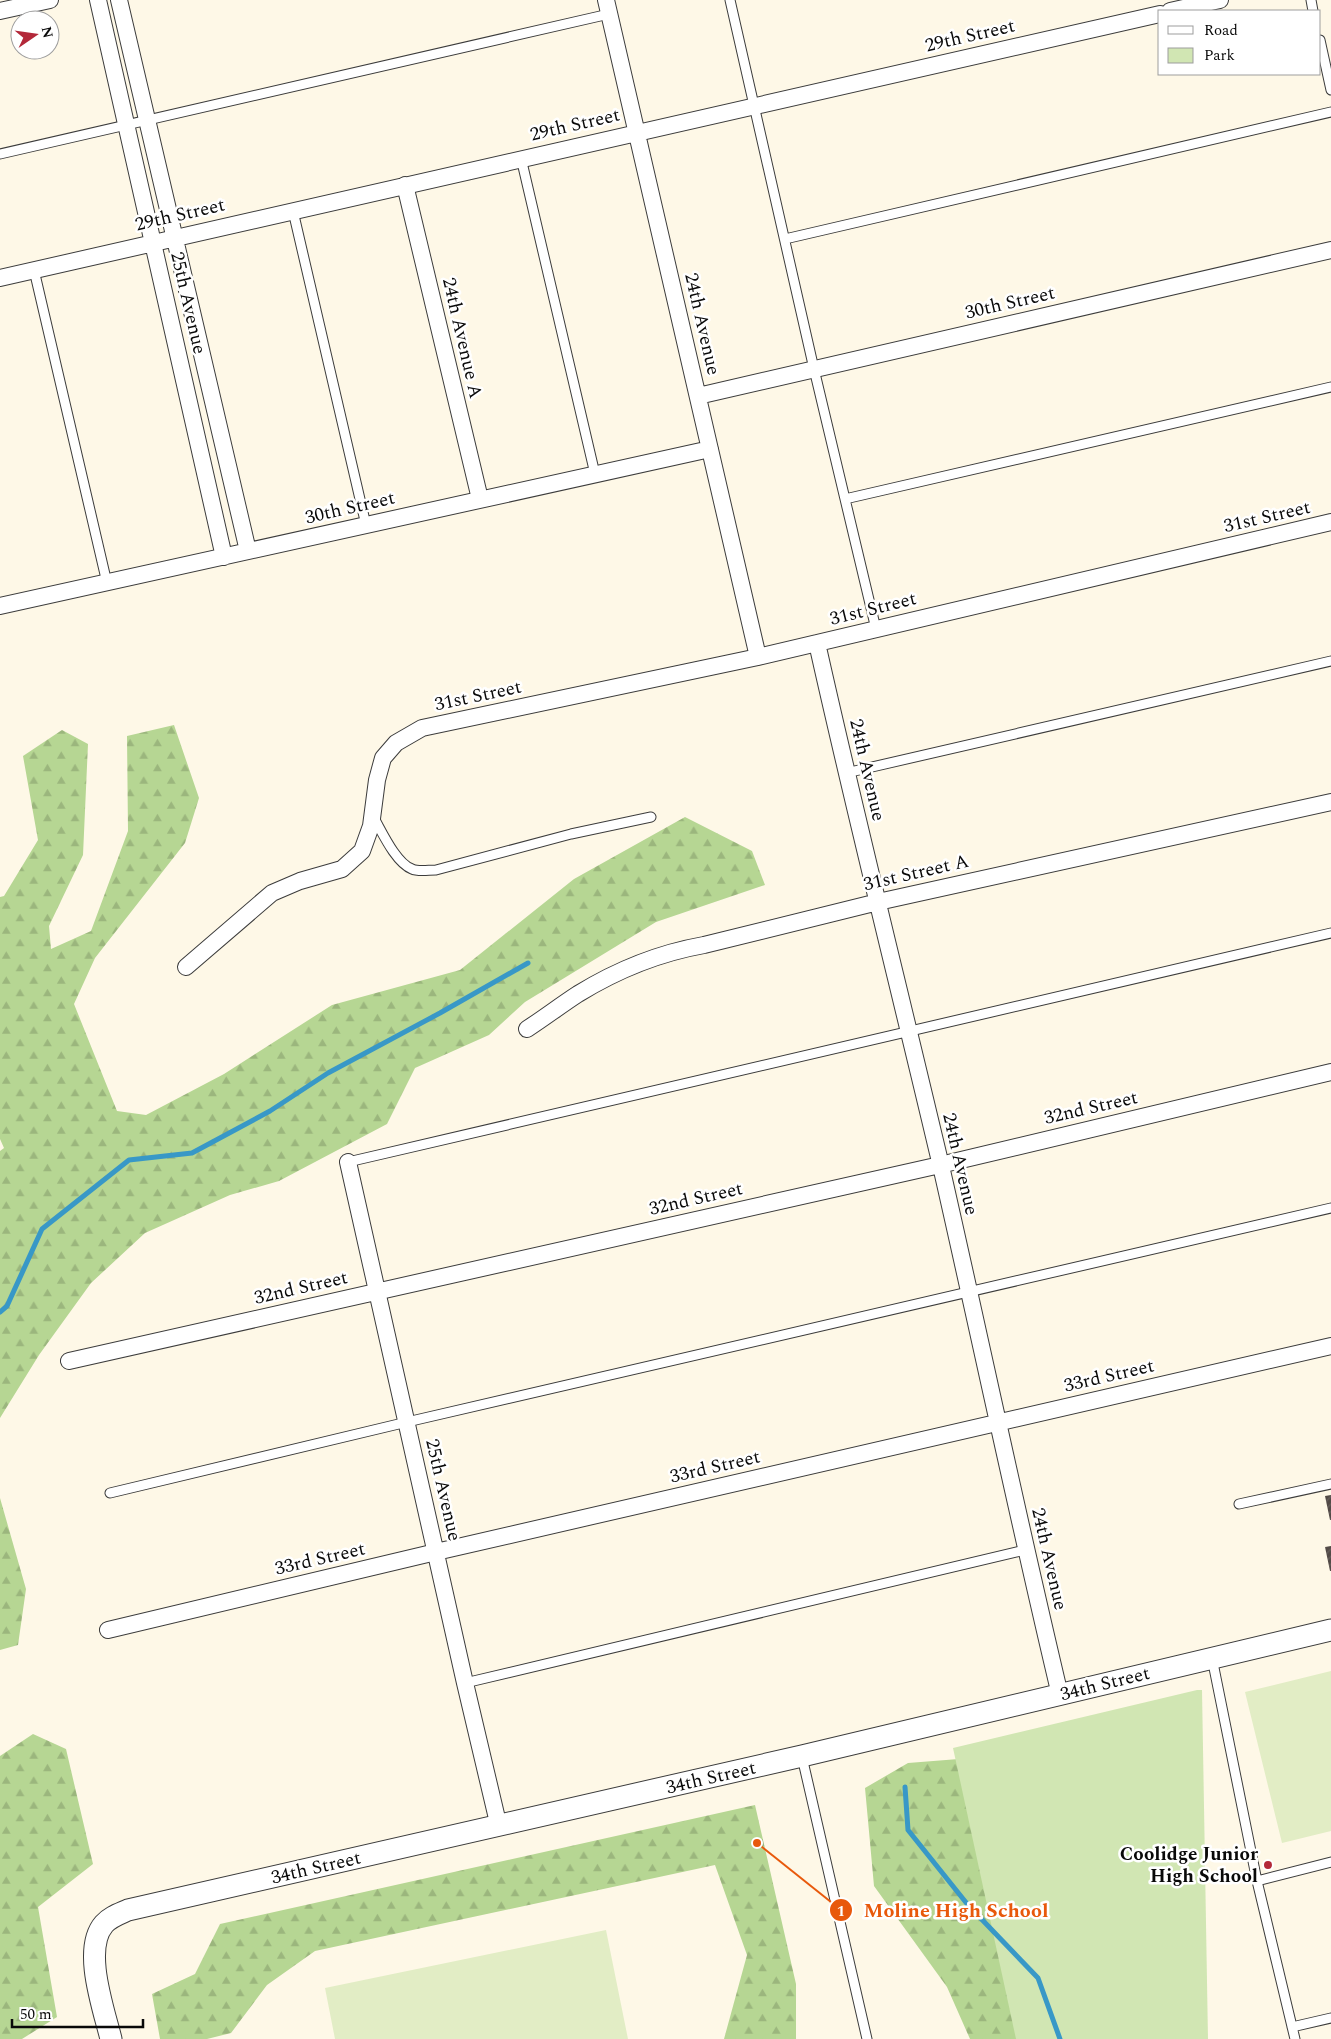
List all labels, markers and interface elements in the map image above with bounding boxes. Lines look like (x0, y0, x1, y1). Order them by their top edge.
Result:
north arrow (10, 10, 60, 60)
legend (1158, 10, 1321, 75)
street label: 29th Street (922, 12, 1018, 60)
text: Road (1204, 19, 1238, 42)
text: N (36, 24, 59, 40)
text: Park (1204, 44, 1235, 67)
street label: 29th Street (527, 101, 623, 149)
street label: 29th Street (132, 191, 228, 239)
street label: 25th Avenue (162, 249, 214, 357)
street label: 24th Avenue (676, 270, 728, 378)
street label: 24th Avenue A (434, 275, 490, 401)
street label: 30th Street (962, 279, 1058, 327)
street label: 30th Street (302, 484, 398, 532)
street label: 31st Street (1221, 493, 1314, 541)
street label: 31st Street (827, 584, 920, 634)
street label: 31st Street (432, 673, 524, 719)
street label: 24th Avenue (841, 716, 893, 824)
street label: 31st Street A (860, 847, 972, 899)
street label: 32nd Street (1041, 1083, 1141, 1133)
street label: 24th Avenue (934, 1110, 986, 1218)
street label: 32nd Street (646, 1174, 746, 1224)
street label: 32nd Street (251, 1263, 351, 1313)
street label: 33rd Street (1061, 1351, 1157, 1400)
street label: 25th Avenue (417, 1436, 469, 1544)
street label: 33rd Street (667, 1442, 763, 1491)
street label: 24th Avenue (1023, 1505, 1075, 1613)
street label: 33rd Street (272, 1534, 368, 1583)
street label: 34th Street (1057, 1659, 1153, 1709)
street label: 34th Street (663, 1754, 759, 1802)
place label: Coolidge Junior High School (1120, 1840, 1259, 1891)
street label: 34th Street (268, 1844, 364, 1892)
marker: Coolidge Junior High School (1262, 1859, 1274, 1871)
callout: Moline High School (828, 1893, 1058, 1928)
text: Moline High School (864, 1896, 1048, 1926)
text: 1 (837, 1900, 845, 1923)
scale bar (12, 1996, 144, 2028)
text: 50 m (20, 2003, 52, 2026)

